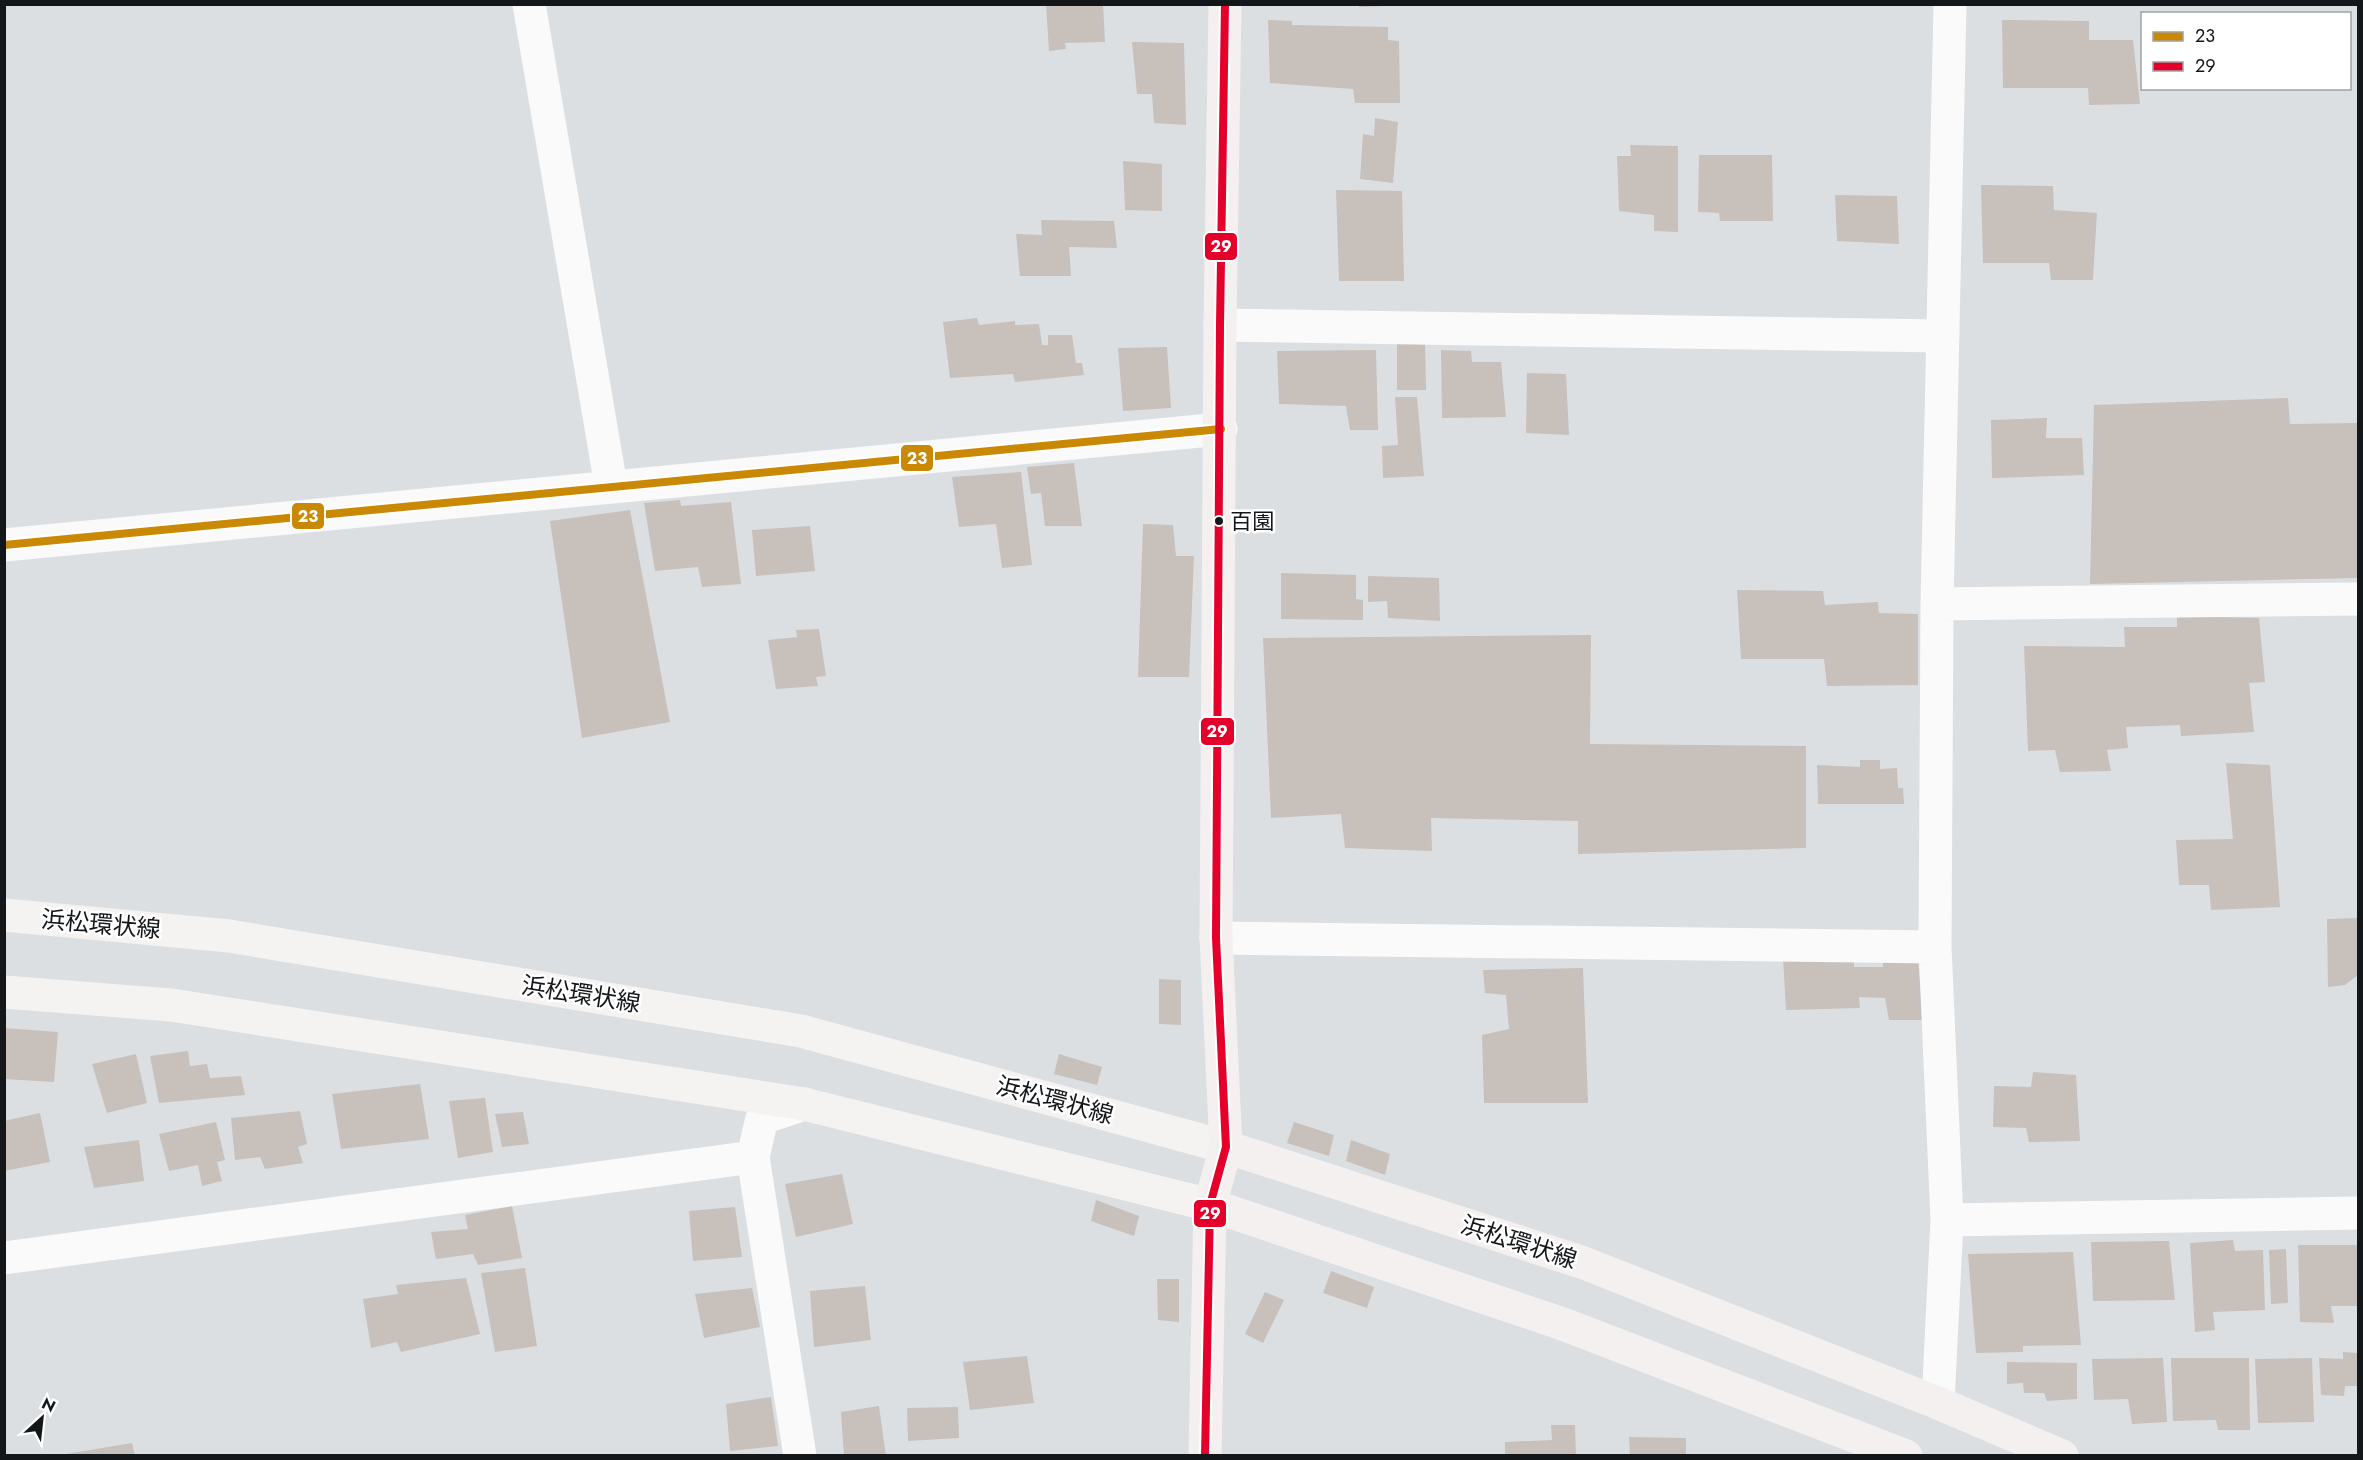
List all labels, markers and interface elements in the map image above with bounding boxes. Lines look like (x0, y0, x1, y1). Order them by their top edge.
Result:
legend (2141, 12, 2351, 90)
text: 23 (2195, 23, 2215, 49)
text: 29 (2195, 53, 2216, 79)
line badge: 29 (1204, 232, 1238, 261)
text: 29 (1210, 235, 1232, 258)
line badge: 23 (900, 444, 934, 472)
text: 23 (907, 447, 927, 470)
line badge: 23 (291, 502, 325, 530)
text: 23 (298, 505, 318, 528)
place label: 百園 (1230, 505, 1274, 537)
marker: 百園 (1213, 515, 1225, 527)
line badge: 29 (1200, 717, 1235, 746)
text: 29 (1206, 720, 1228, 743)
street label: 浜松環状線 (40, 901, 162, 947)
street label: 浜松環状線 (519, 967, 643, 1021)
street label: 浜松環状線 (993, 1068, 1117, 1132)
line badge: 29 (1193, 1199, 1227, 1228)
text: 29 (1199, 1202, 1221, 1225)
street label: 浜松環状線 (1457, 1207, 1581, 1277)
north arrow (12, 1388, 72, 1448)
text: N (38, 1392, 59, 1418)

